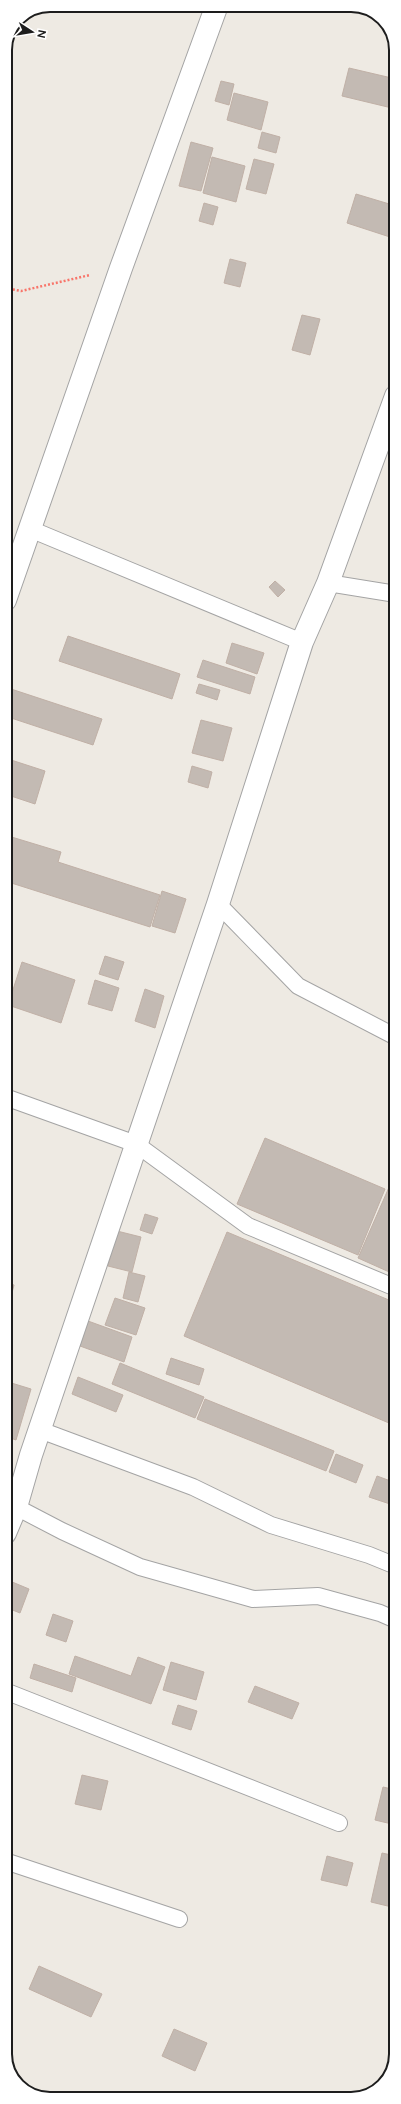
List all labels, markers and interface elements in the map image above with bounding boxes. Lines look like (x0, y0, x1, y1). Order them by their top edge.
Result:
north arrow (12, 12, 52, 52)
text: N (34, 29, 49, 39)

